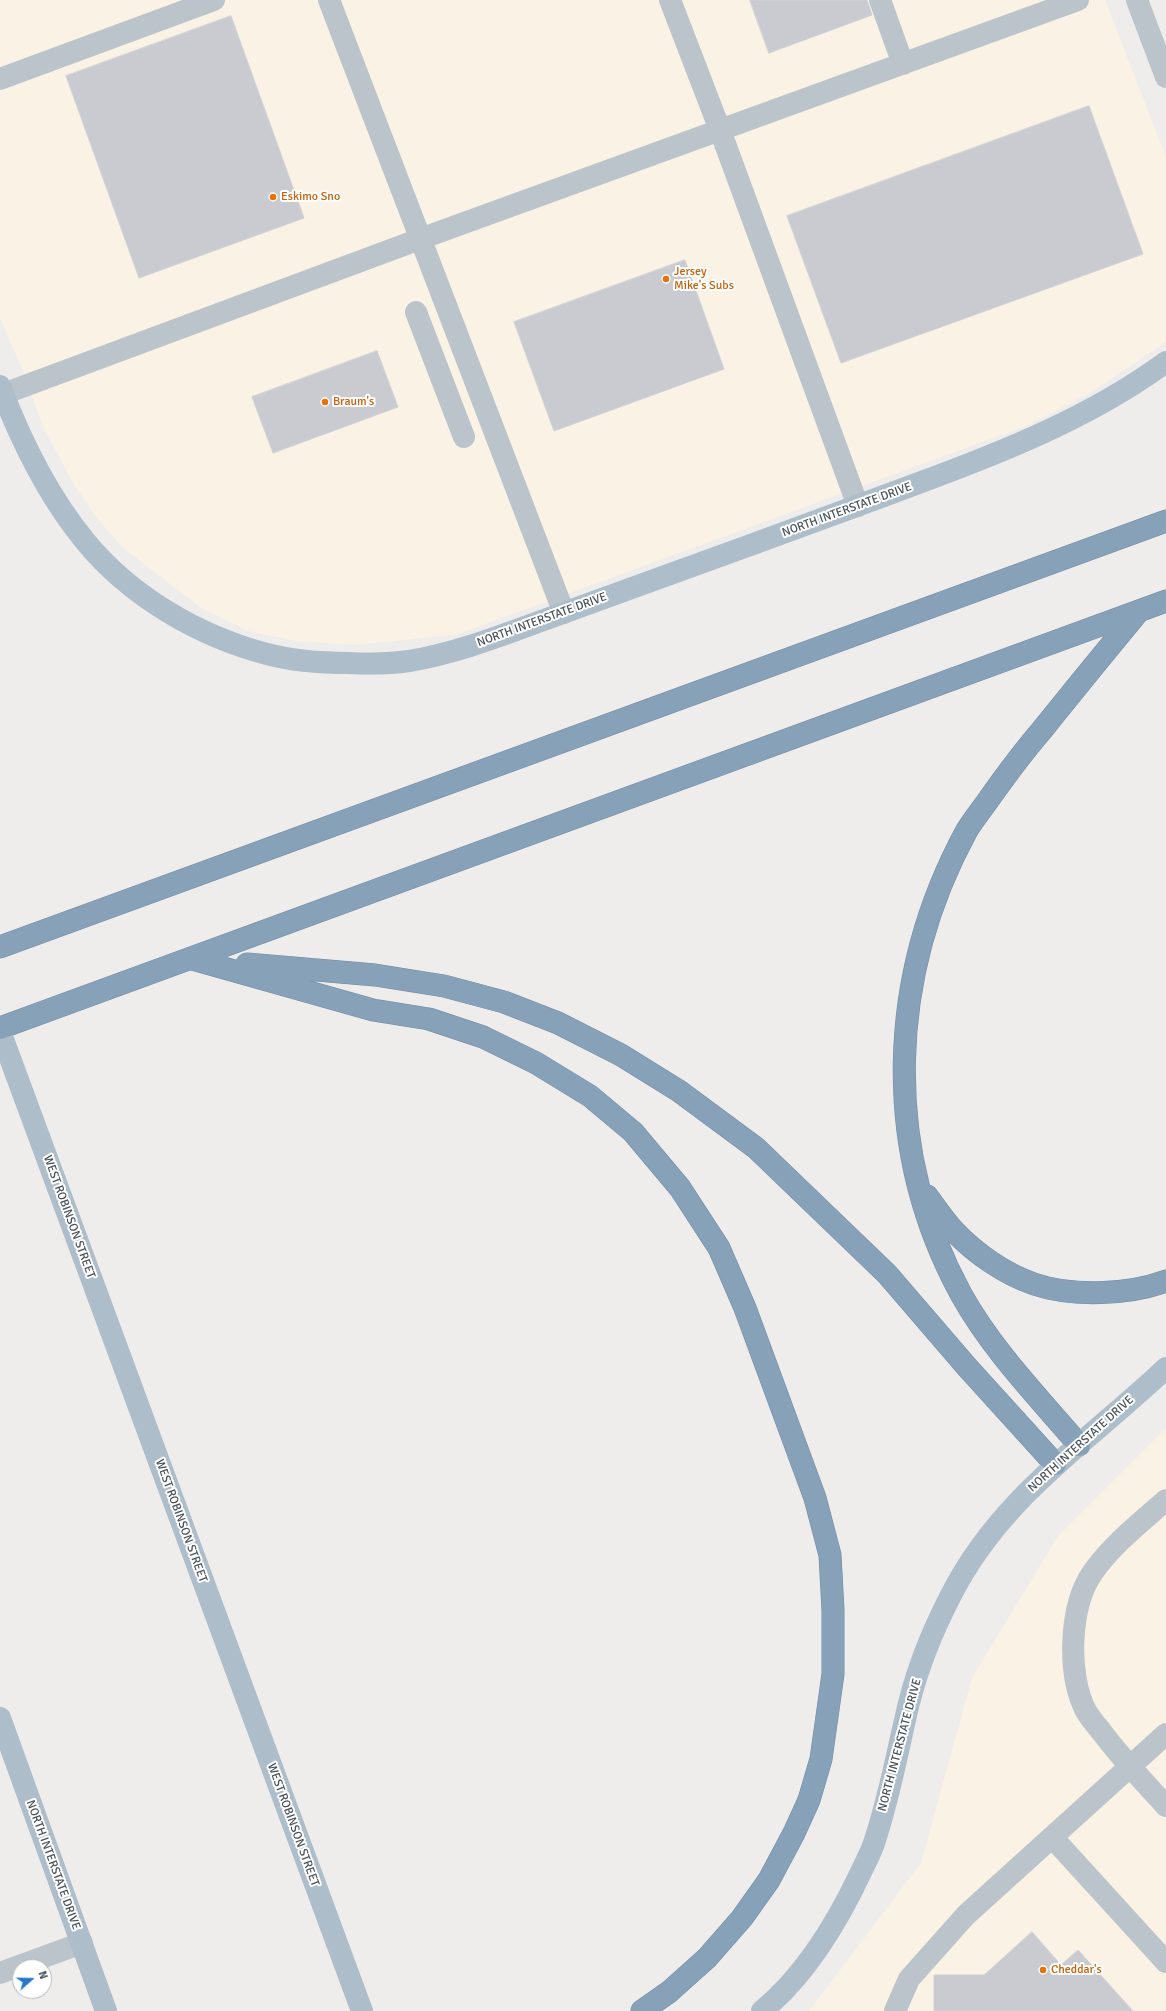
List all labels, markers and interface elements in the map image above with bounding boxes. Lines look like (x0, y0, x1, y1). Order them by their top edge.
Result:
place label: Eskimo Sno (281, 190, 340, 204)
marker: Eskimo Sno (268, 192, 278, 202)
place label: Jersey Mike's Subs (674, 265, 734, 293)
marker: Jersey Mike's Subs (661, 274, 671, 284)
place label: Braum's (333, 395, 374, 409)
marker: Braum's (320, 397, 330, 407)
street label: NORTH INTERSTATE DRIVE (780, 480, 914, 540)
street label: NORTH INTERSTATE DRIVE (475, 590, 609, 650)
street label: WEST ROBINSON STREET (40, 1153, 98, 1281)
street label: NORTH INTERSTATE DRIVE (1025, 1393, 1137, 1495)
street label: WEST ROBINSON STREET (152, 1457, 210, 1585)
street label: NORTH INTERSTATE DRIVE (875, 1677, 925, 1813)
street label: WEST ROBINSON STREET (264, 1761, 322, 1889)
street label: NORTH INTERSTATE DRIVE (23, 1798, 83, 1932)
north arrow (12, 1959, 52, 1999)
place label: Cheddar's (1051, 1963, 1102, 1977)
marker: Cheddar's (1038, 1965, 1048, 1975)
text: N (35, 1969, 50, 1981)

